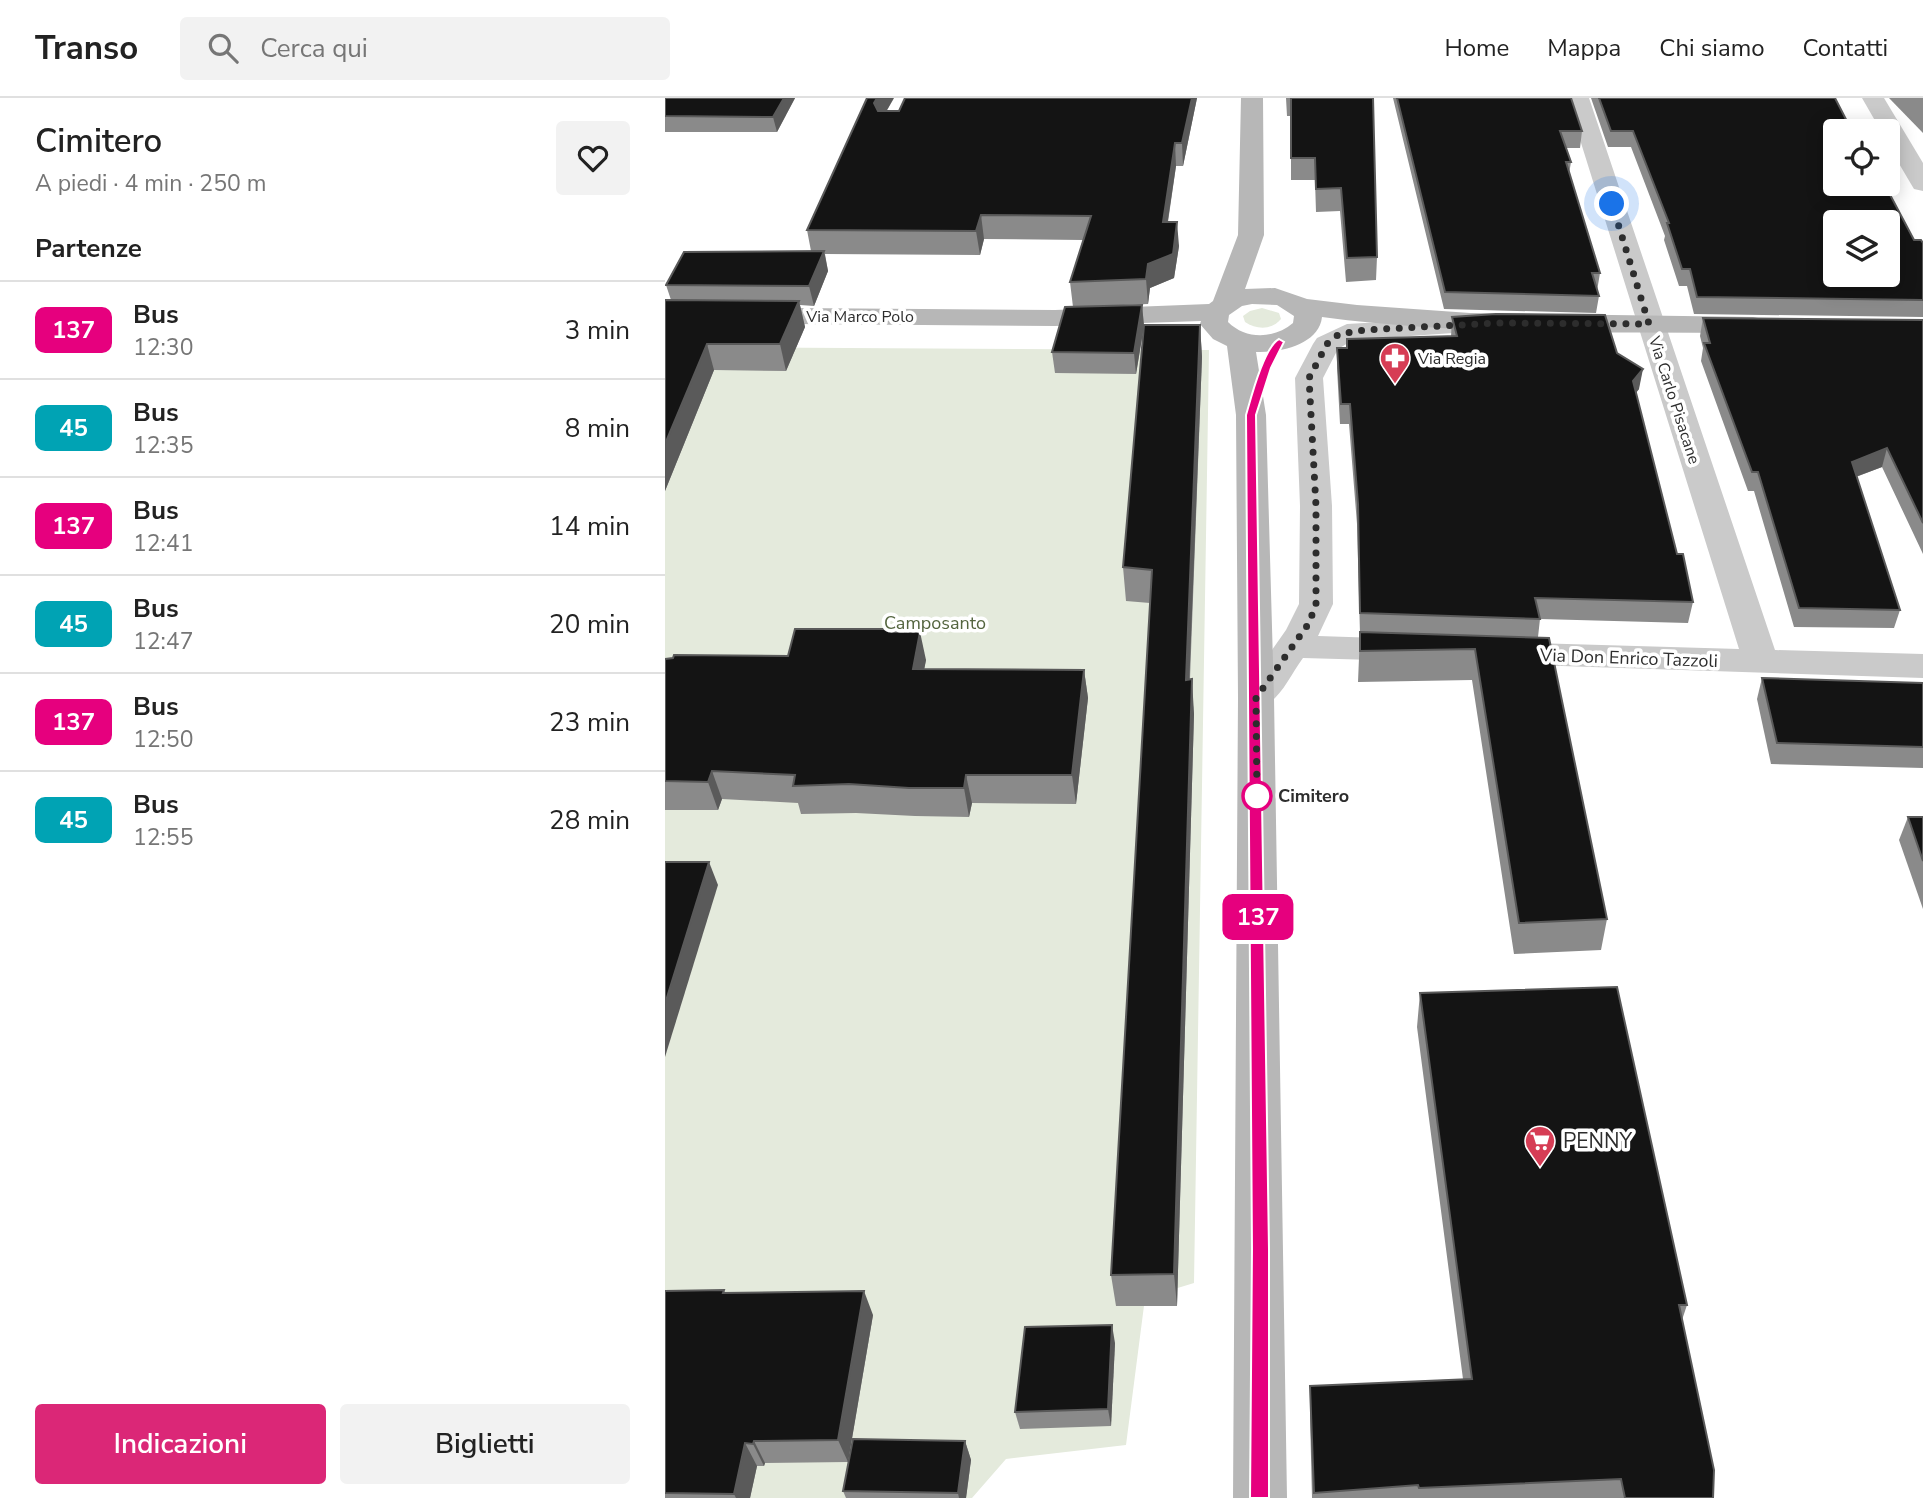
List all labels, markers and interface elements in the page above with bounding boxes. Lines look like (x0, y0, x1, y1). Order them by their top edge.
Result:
search box (180, 17, 670, 80)
text: Transo (35, 26, 138, 71)
icon: search (204, 29, 242, 67)
text: Cerca qui (260, 31, 368, 66)
text: Home (1444, 32, 1509, 64)
text: Mappa (1547, 32, 1621, 64)
text: Chi siamo (1659, 32, 1765, 64)
text: Contatti (1803, 32, 1888, 64)
text: Cimitero (35, 119, 162, 164)
map controls (1823, 119, 1900, 287)
button: locate (1823, 119, 1900, 196)
button: heart (556, 121, 630, 195)
text: A piedi · 4 min · 250 m (35, 168, 266, 199)
your location (1594, 186, 1629, 221)
button: layers (1823, 210, 1900, 287)
text: Partenze (35, 231, 142, 266)
text: Bus (133, 297, 179, 332)
street label: Via Marco Polo (805, 306, 914, 328)
text: 3 min (565, 313, 630, 348)
text: 137 (52, 314, 95, 346)
text: 12:30 (133, 332, 193, 363)
street label: Via Carlo Pisacane (1643, 333, 1705, 467)
pharmacy icon: Via Regia (1378, 341, 1412, 385)
place label: Via Regia (1417, 348, 1486, 370)
text: Bus (133, 395, 179, 430)
text: 8 min (565, 411, 630, 446)
text: 45 (59, 412, 88, 444)
text: 12:35 (133, 430, 193, 461)
text: Bus (133, 493, 179, 528)
text: 14 min (549, 509, 630, 544)
text: 137 (52, 510, 95, 542)
text: 12:41 (133, 528, 193, 559)
text: Bus (133, 591, 179, 626)
text: 20 min (549, 607, 630, 642)
text: 45 (59, 608, 88, 640)
park label: Camposanto (884, 611, 986, 635)
text: 12:47 (133, 626, 193, 657)
street label: Via Don Enrico Tazzoli (1539, 643, 1718, 673)
text: Bus (133, 689, 179, 724)
text: 23 min (549, 705, 630, 740)
text: 137 (52, 706, 95, 738)
text: 12:50 (133, 724, 193, 755)
marker: Cimitero (1242, 781, 1272, 811)
place label: Cimitero (1278, 784, 1349, 808)
text: Bus (133, 787, 179, 822)
text: 28 min (549, 803, 630, 838)
text: 45 (59, 804, 88, 836)
text: 12:55 (133, 822, 193, 853)
line badge: 137 (1218, 894, 1298, 940)
text: 137 (1236, 901, 1280, 933)
supermarket icon: PENNY (1523, 1124, 1557, 1168)
place label: PENNY (1563, 1127, 1633, 1155)
button: Indicazioni (35, 1404, 326, 1484)
button: Biglietti (340, 1404, 630, 1484)

